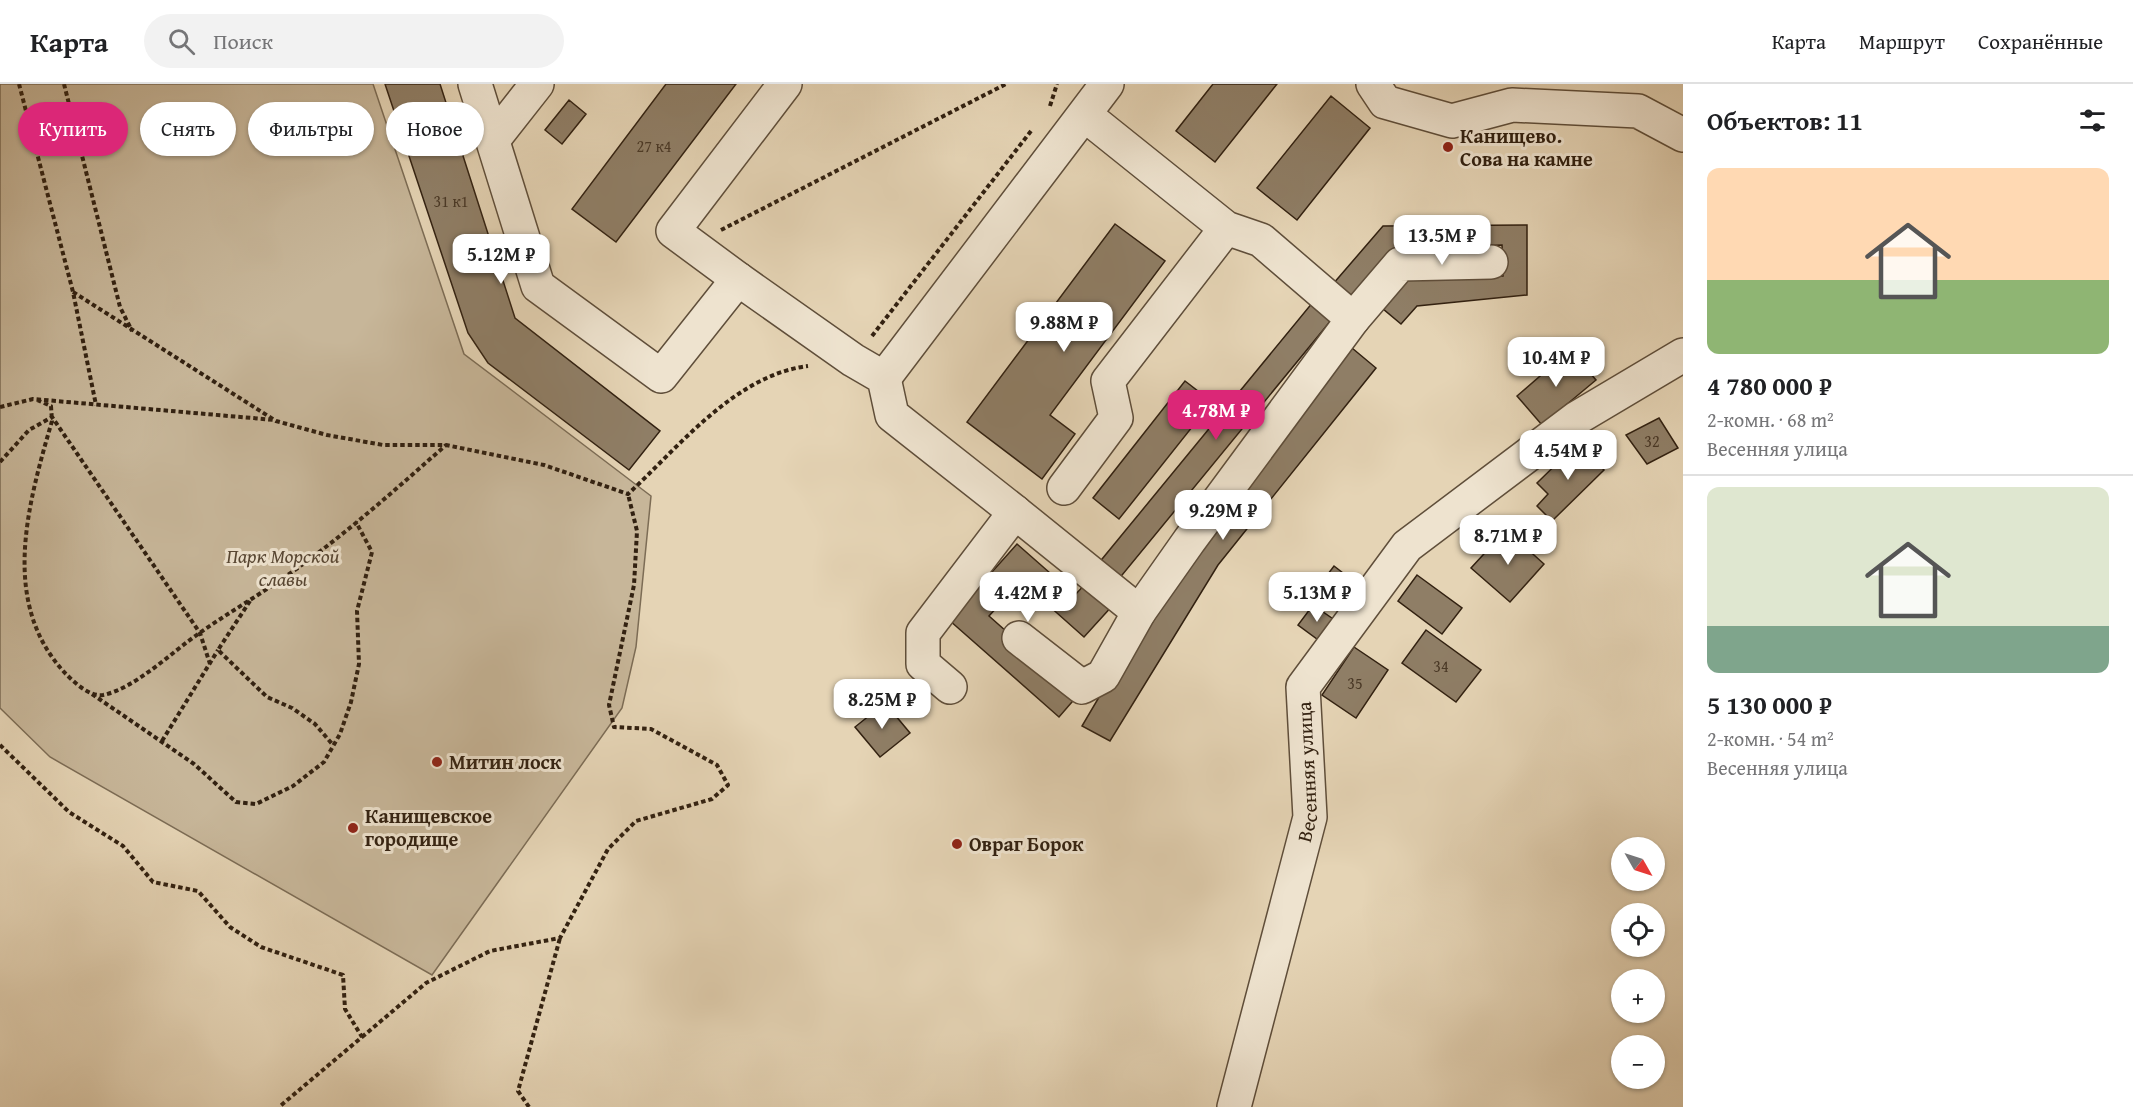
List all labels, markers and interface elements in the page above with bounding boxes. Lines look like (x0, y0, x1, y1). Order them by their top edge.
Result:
search box (144, 14, 564, 68)
text: Карта (30, 21, 108, 62)
icon: search (165, 25, 198, 58)
text: Поиск (213, 25, 273, 57)
text: Карта (1772, 26, 1826, 57)
text: Маршрут (1859, 26, 1945, 57)
text: Сохранённые (1978, 26, 2103, 57)
text: Объектов: 11 (1707, 101, 1863, 140)
chip: Купить (18, 102, 128, 156)
chip: Снять (140, 102, 236, 156)
chip: Фильтры (248, 102, 374, 156)
chip: Новое (386, 102, 484, 156)
icon: filters (2076, 104, 2109, 137)
place label: Канищево. Сова на камне (1460, 121, 1593, 173)
house number: 27 к4 (636, 134, 672, 158)
marker: Канищево. Сова на камне (1441, 140, 1455, 154)
house number: 31 к1 (433, 189, 469, 213)
icon: home (1854, 207, 1962, 315)
pin: 13.5M ₽ (1387, 215, 1497, 266)
text: 13.5M ₽ (1408, 220, 1476, 249)
pin: 5.12M ₽ (446, 234, 556, 285)
text: 5.12M ₽ (467, 239, 535, 268)
pin: 9.88M ₽ (1009, 302, 1119, 353)
text: 9.88M ₽ (1030, 307, 1098, 336)
pin: 10.4M ₽ (1501, 337, 1611, 388)
text: 10.4M ₽ (1522, 342, 1590, 371)
text: 4 780 000 ₽ (1707, 366, 1832, 405)
pin: 4.78M ₽ (1161, 390, 1271, 441)
text: 4.78M ₽ (1182, 395, 1250, 424)
text: 2-комн. · 68 m² (1707, 405, 1834, 434)
house number: 32 (1644, 429, 1660, 453)
pin: 4.54M ₽ (1513, 430, 1623, 481)
text: Весенняя улица (1707, 434, 1848, 463)
text: 4.54M ₽ (1534, 435, 1602, 464)
pin: 9.29M ₽ (1168, 490, 1278, 541)
text: 9.29M ₽ (1189, 495, 1257, 524)
pin: 8.71M ₽ (1453, 515, 1563, 566)
text: 8.71M ₽ (1474, 520, 1542, 549)
icon: home (1854, 526, 1962, 634)
park label: Парк Морской славы (226, 541, 340, 593)
pin: 4.42M ₽ (973, 572, 1083, 623)
pin: 5.13M ₽ (1262, 572, 1372, 623)
text: 4.42M ₽ (994, 577, 1062, 606)
text: 5.13M ₽ (1283, 577, 1351, 606)
house number: 34 (1433, 654, 1449, 678)
house number: 35 (1347, 671, 1363, 695)
pin: 8.25M ₽ (827, 679, 937, 730)
text: 8.25M ₽ (848, 684, 916, 713)
text: 5 130 000 ₽ (1707, 685, 1832, 724)
street label: Весенняя улица (1289, 700, 1325, 845)
text: 2-комн. · 54 m² (1707, 724, 1834, 753)
place label: Митин лоск (449, 747, 562, 776)
text: Весенняя улица (1707, 753, 1848, 782)
marker: Митин лоск (430, 755, 444, 769)
place label: Канищевское городище (365, 801, 492, 853)
marker: Канищевское городище (346, 821, 360, 835)
place label: Овраг Борок (969, 829, 1084, 858)
marker: Овраг Борок (950, 837, 964, 851)
north arrow (1611, 837, 1665, 891)
map controls (1611, 837, 1665, 1089)
button: locate (1611, 903, 1665, 957)
button: + (1611, 969, 1665, 1023)
button: − (1611, 1035, 1665, 1089)

